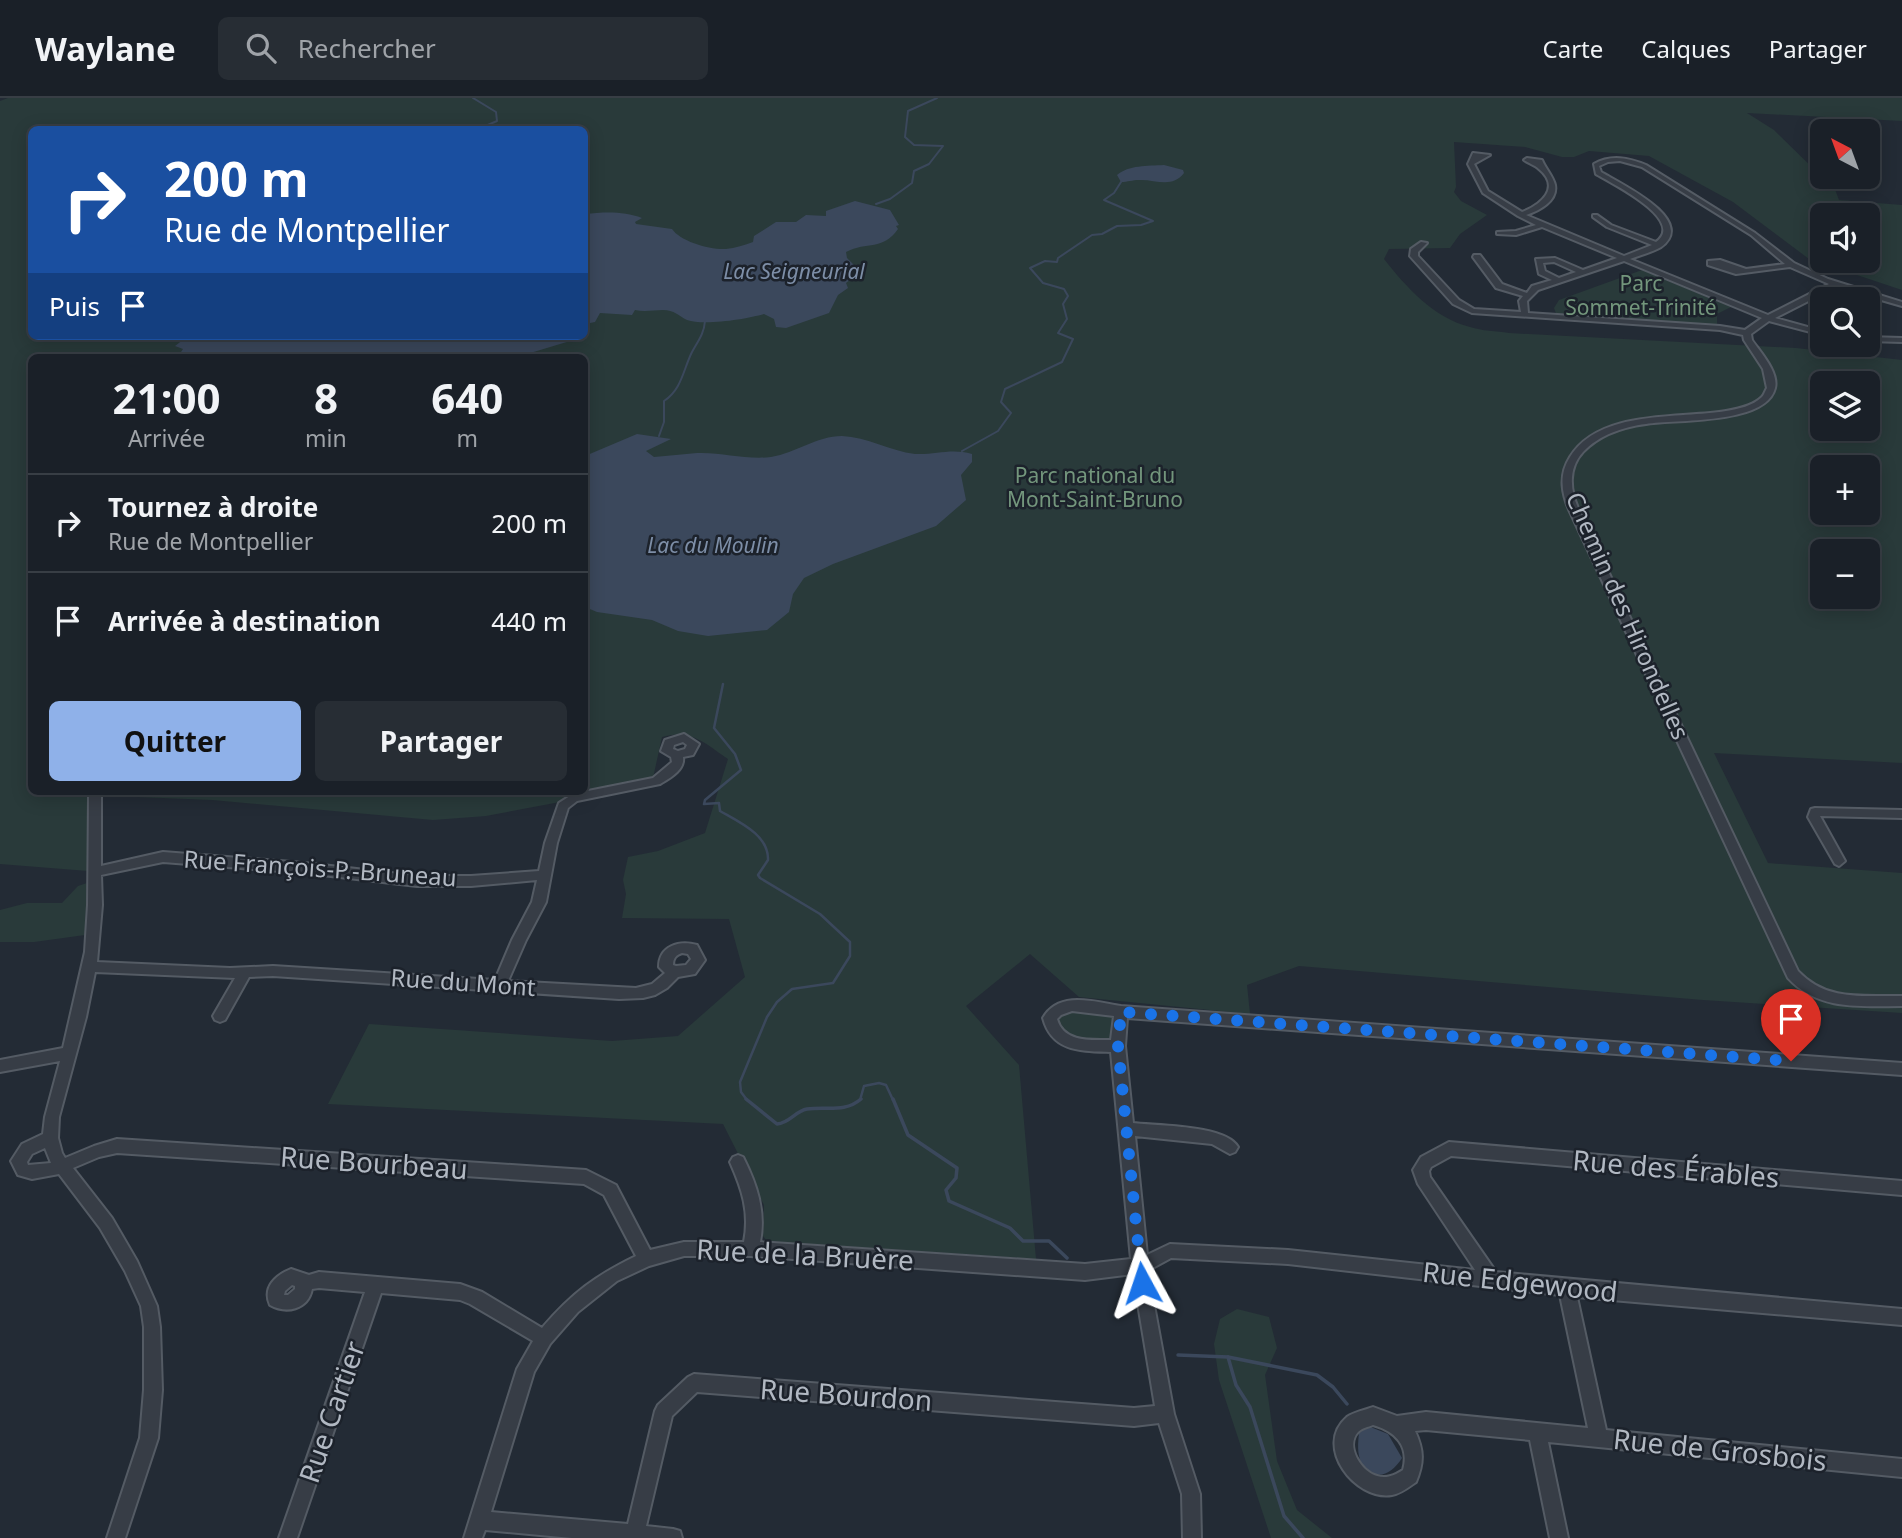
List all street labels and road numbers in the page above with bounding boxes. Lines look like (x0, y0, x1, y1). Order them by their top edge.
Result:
street label: Chemin des Hirondelles (1559, 486, 1698, 744)
street label: Rue François-P.-Bruneau (182, 841, 458, 894)
street label: Rue du Mont (390, 960, 537, 1003)
street label: Rue Bourbeau (279, 1136, 469, 1188)
street label: Rue des Érables (1571, 1140, 1781, 1196)
street label: Rue de la Bruère (695, 1229, 915, 1279)
street label: Rue Edgewood (1421, 1252, 1620, 1310)
street label: Rue Cartier (289, 1335, 373, 1488)
street label: Rue Bourdon (759, 1369, 934, 1419)
street label: Rue de Grosbois (1611, 1419, 1829, 1479)

